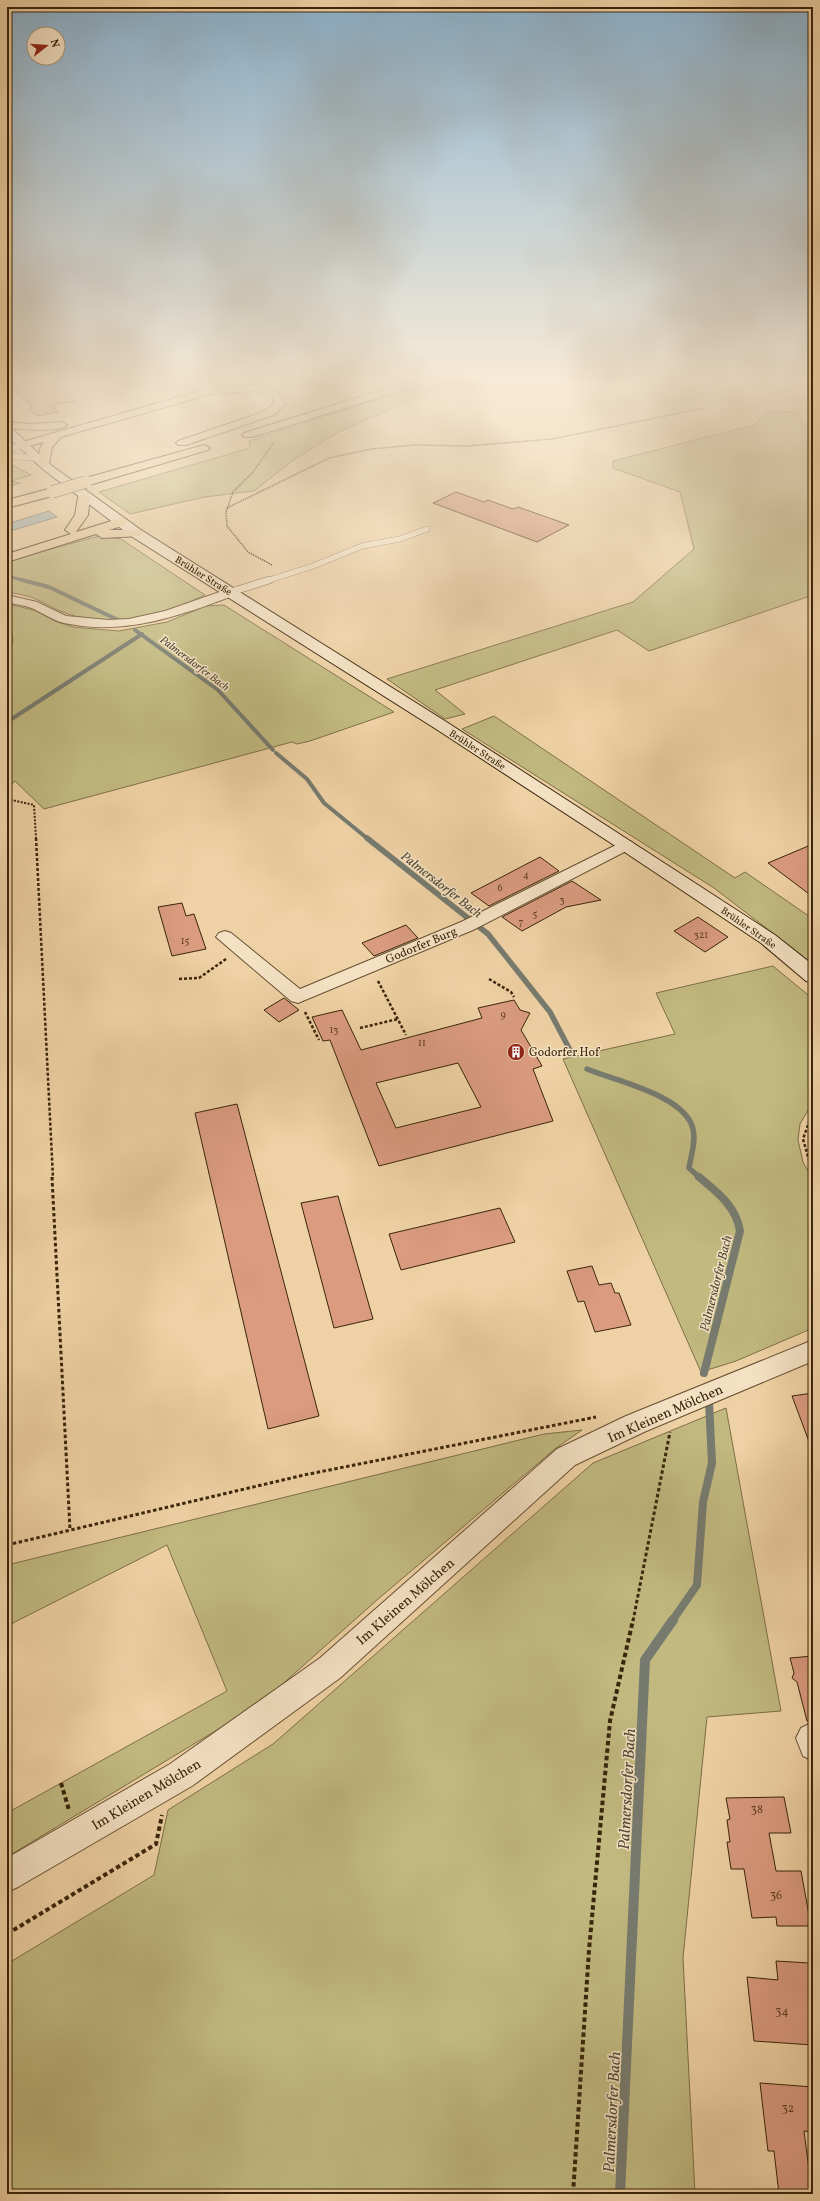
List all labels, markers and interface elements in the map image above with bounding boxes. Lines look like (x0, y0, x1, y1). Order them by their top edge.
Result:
north arrow (26, 26, 66, 66)
text: N (46, 37, 62, 50)
street label: Brühler Straße (172, 553, 235, 599)
water label: Palmersdorfer Bach (156, 633, 232, 696)
street label: Brühler Straße (446, 726, 509, 774)
water label: Palmersdorfer Bach (396, 848, 486, 923)
house number: 4 (523, 868, 529, 882)
house number: 6 (497, 881, 503, 895)
house number: 3 (559, 893, 565, 907)
street label: Brühler Straße (718, 903, 779, 952)
house number: 5 (533, 907, 538, 921)
house number: 7 (519, 915, 524, 929)
street label: Godorfer Burg (383, 924, 459, 968)
house number: 321 (694, 928, 708, 942)
house number: 15 (181, 934, 190, 948)
house number: 9 (500, 1008, 506, 1022)
house number: 13 (329, 1023, 339, 1037)
house number: 11 (418, 1036, 426, 1050)
building icon: Godorfer Hof (506, 1042, 526, 1062)
place label: Godorfer Hof (529, 1045, 601, 1061)
water label: Palmersdorfer Bach (696, 1233, 738, 1334)
street label: Im Kleinen Mölchen (605, 1380, 726, 1448)
street label: Im Kleinen Mölchen (353, 1554, 459, 1650)
water label: Palmersdorfer Bach (614, 1728, 642, 1850)
street label: Im Kleinen Mölchen (89, 1755, 205, 1835)
house number: 38 (751, 1802, 763, 1818)
house number: 36 (770, 1888, 782, 1904)
house number: 34 (775, 2004, 789, 2020)
water label: Palmersdorfer Bach (599, 2051, 627, 2173)
house number: 32 (782, 2101, 794, 2117)

